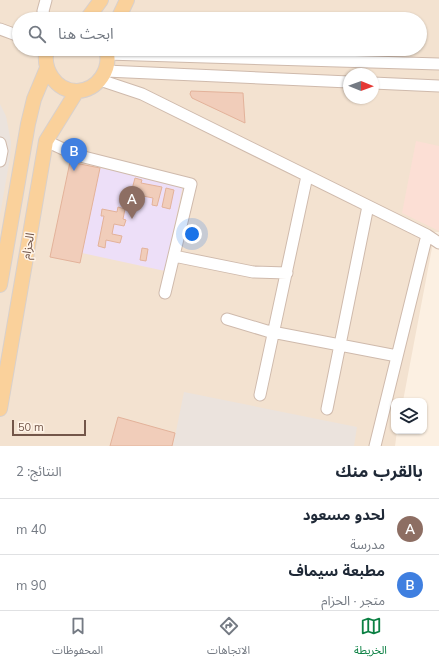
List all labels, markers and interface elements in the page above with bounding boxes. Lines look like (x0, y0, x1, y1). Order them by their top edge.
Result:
search box (12, 12, 427, 56)
icon: search (26, 23, 48, 45)
text: ابحث هنا (58, 24, 114, 43)
north arrow (343, 68, 379, 104)
pin: B (61, 138, 87, 171)
pin: A (119, 186, 145, 219)
your location (182, 224, 202, 244)
street label: الحزام (18, 231, 39, 261)
map controls (391, 398, 427, 434)
button: layers (391, 398, 427, 434)
scale bar (12, 418, 86, 437)
text: 50 m (18, 420, 44, 434)
text: بالقرب منك (335, 460, 423, 481)
text: النتائج: 2 (16, 463, 62, 479)
text: لحدو مسعود (303, 505, 385, 524)
text: 40 m (16, 521, 46, 537)
text: A (405, 521, 415, 537)
text: مدرسة (350, 536, 385, 552)
text: مطبعة سيماف (288, 561, 385, 580)
text: 90 m (16, 577, 46, 593)
text: B (406, 577, 415, 593)
text: متجر · الحزام (321, 592, 385, 608)
tab: المحفوظات (52, 615, 103, 662)
tab: الاتجاهات (207, 615, 250, 662)
tab: الخريطة (354, 615, 387, 662)

